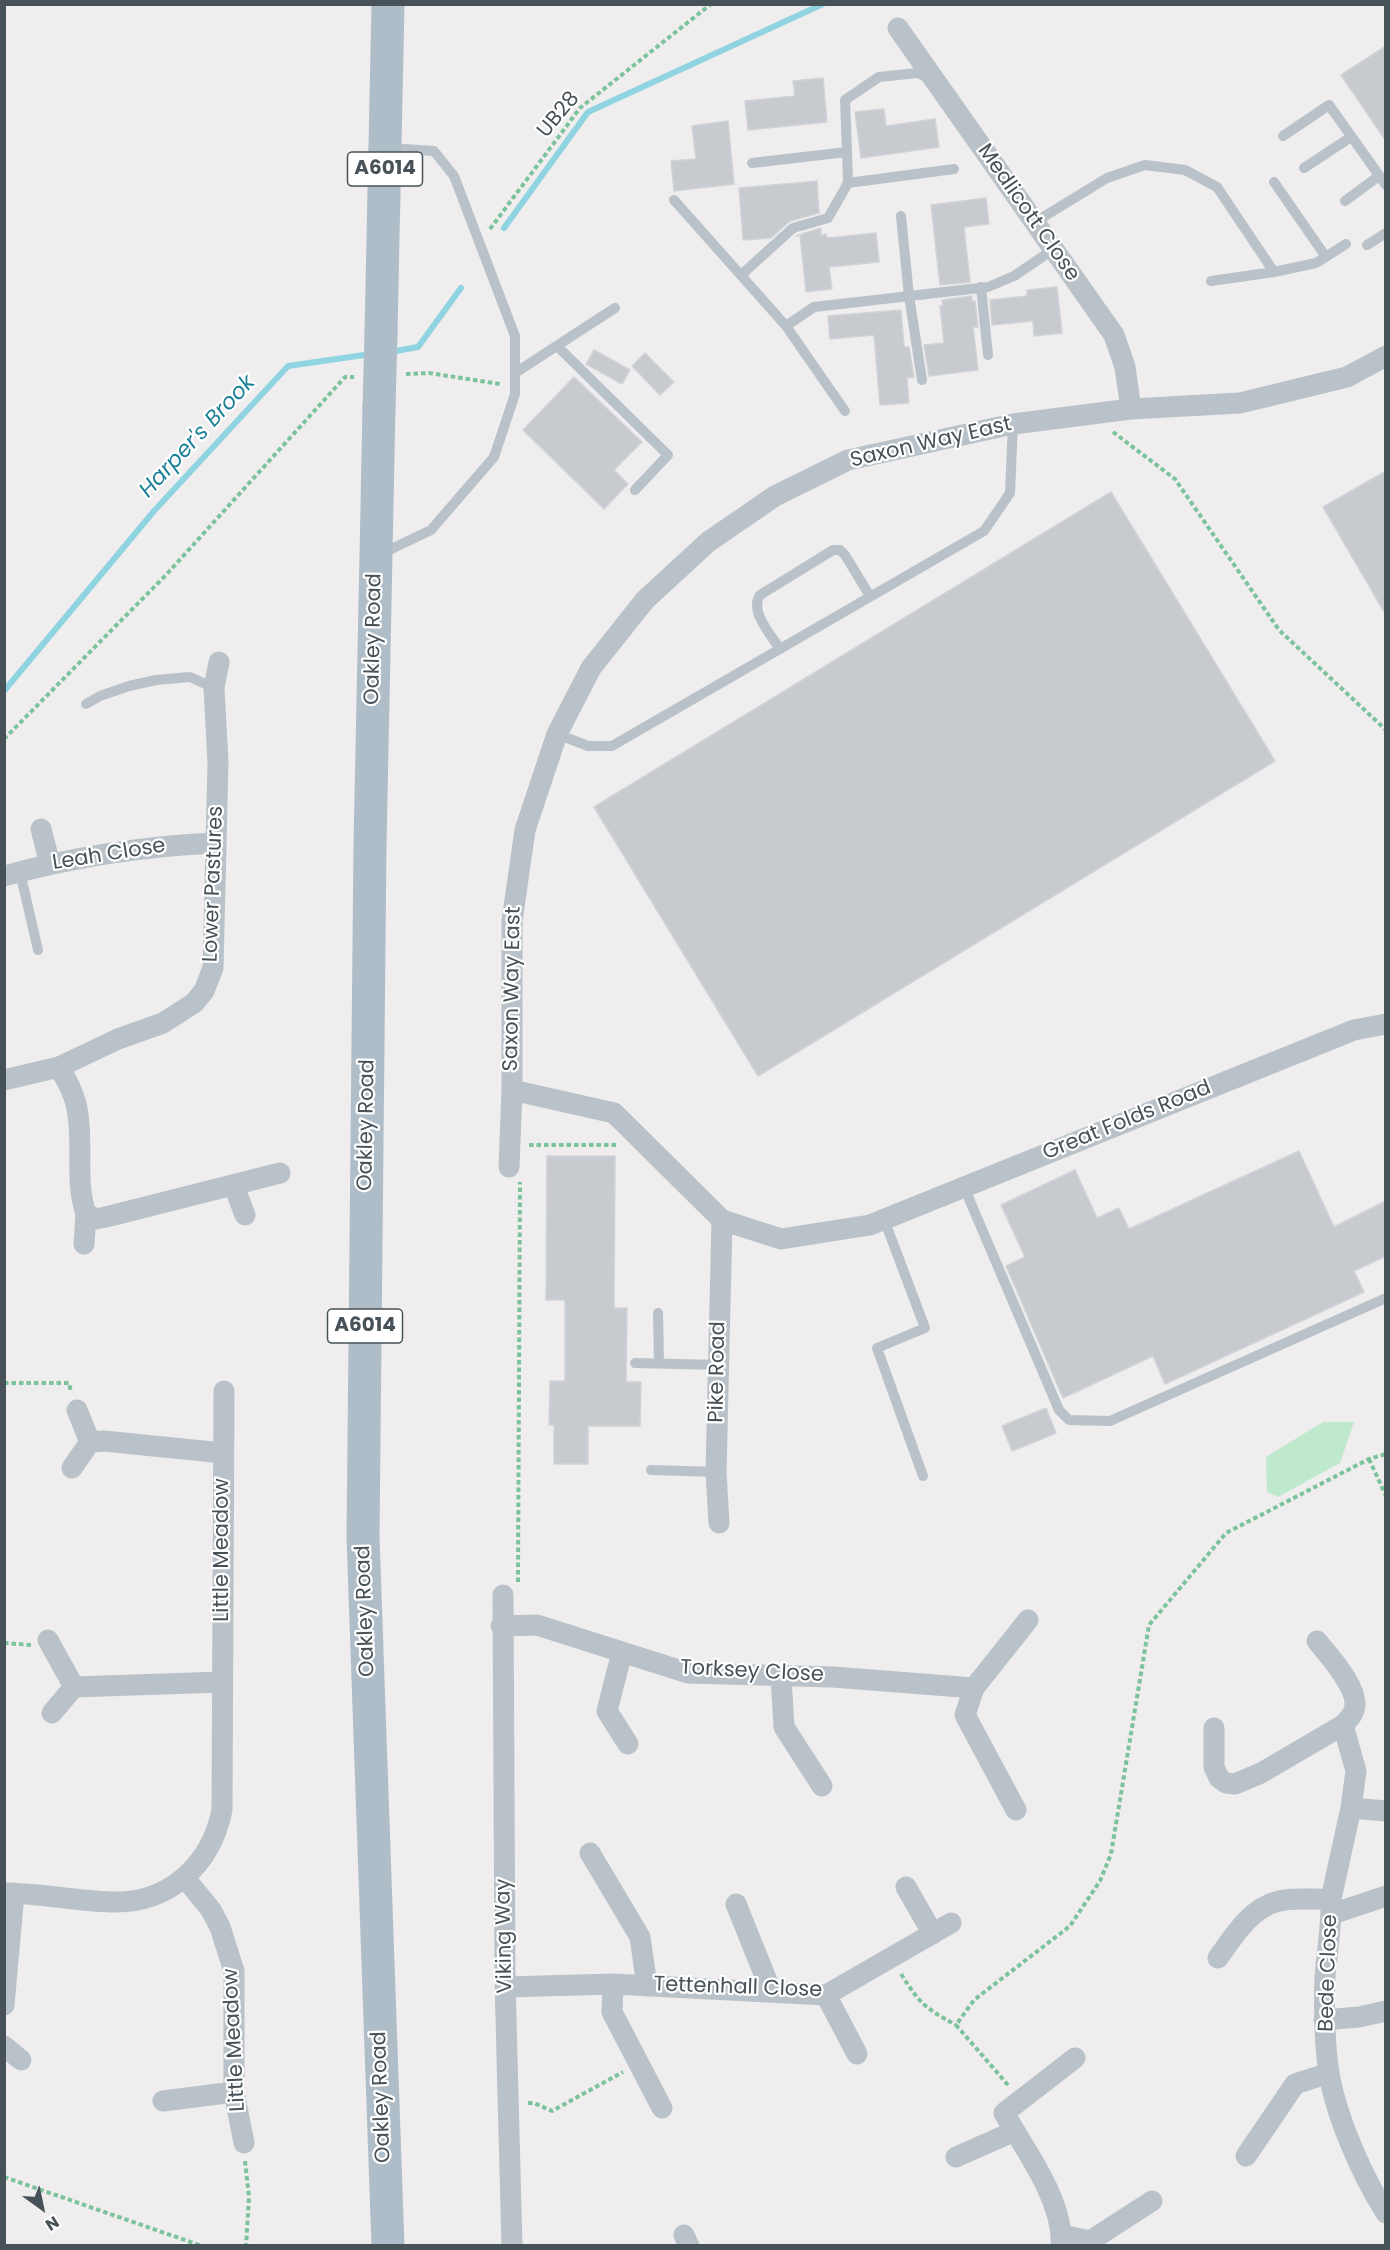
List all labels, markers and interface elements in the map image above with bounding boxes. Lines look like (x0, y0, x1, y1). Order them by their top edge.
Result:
street label: UB28 (533, 87, 585, 143)
street label: Medlicott Close (971, 140, 1085, 286)
road number: A6014 (348, 152, 422, 186)
water label: Harper's Brook (135, 370, 261, 504)
street label: Saxon Way East (848, 412, 1014, 474)
street label: Oakley Road (360, 573, 388, 705)
street label: Lower Pastures (199, 805, 229, 963)
street label: Leah Close (51, 834, 167, 876)
street label: Saxon Way East (499, 906, 527, 1072)
street label: Oakley Road (353, 1059, 381, 1191)
street label: Great Folds Road (1039, 1076, 1215, 1166)
road number: A6014 (328, 1309, 403, 1343)
street label: Pike Road (705, 1321, 731, 1423)
street label: Little Meadow (210, 1478, 236, 1622)
street label: Oakley Road (351, 1545, 381, 1677)
street label: Torksey Close (680, 1656, 824, 1688)
street label: Viking Way (491, 1878, 519, 1994)
street label: Bede Close (1314, 1914, 1344, 2032)
street label: Little Meadow (219, 1968, 251, 2112)
street label: Tettenhall Close (653, 1972, 823, 2004)
street label: Oakley Road (367, 2031, 397, 2163)
north arrow (12, 2178, 72, 2238)
text: N (41, 2211, 63, 2236)

